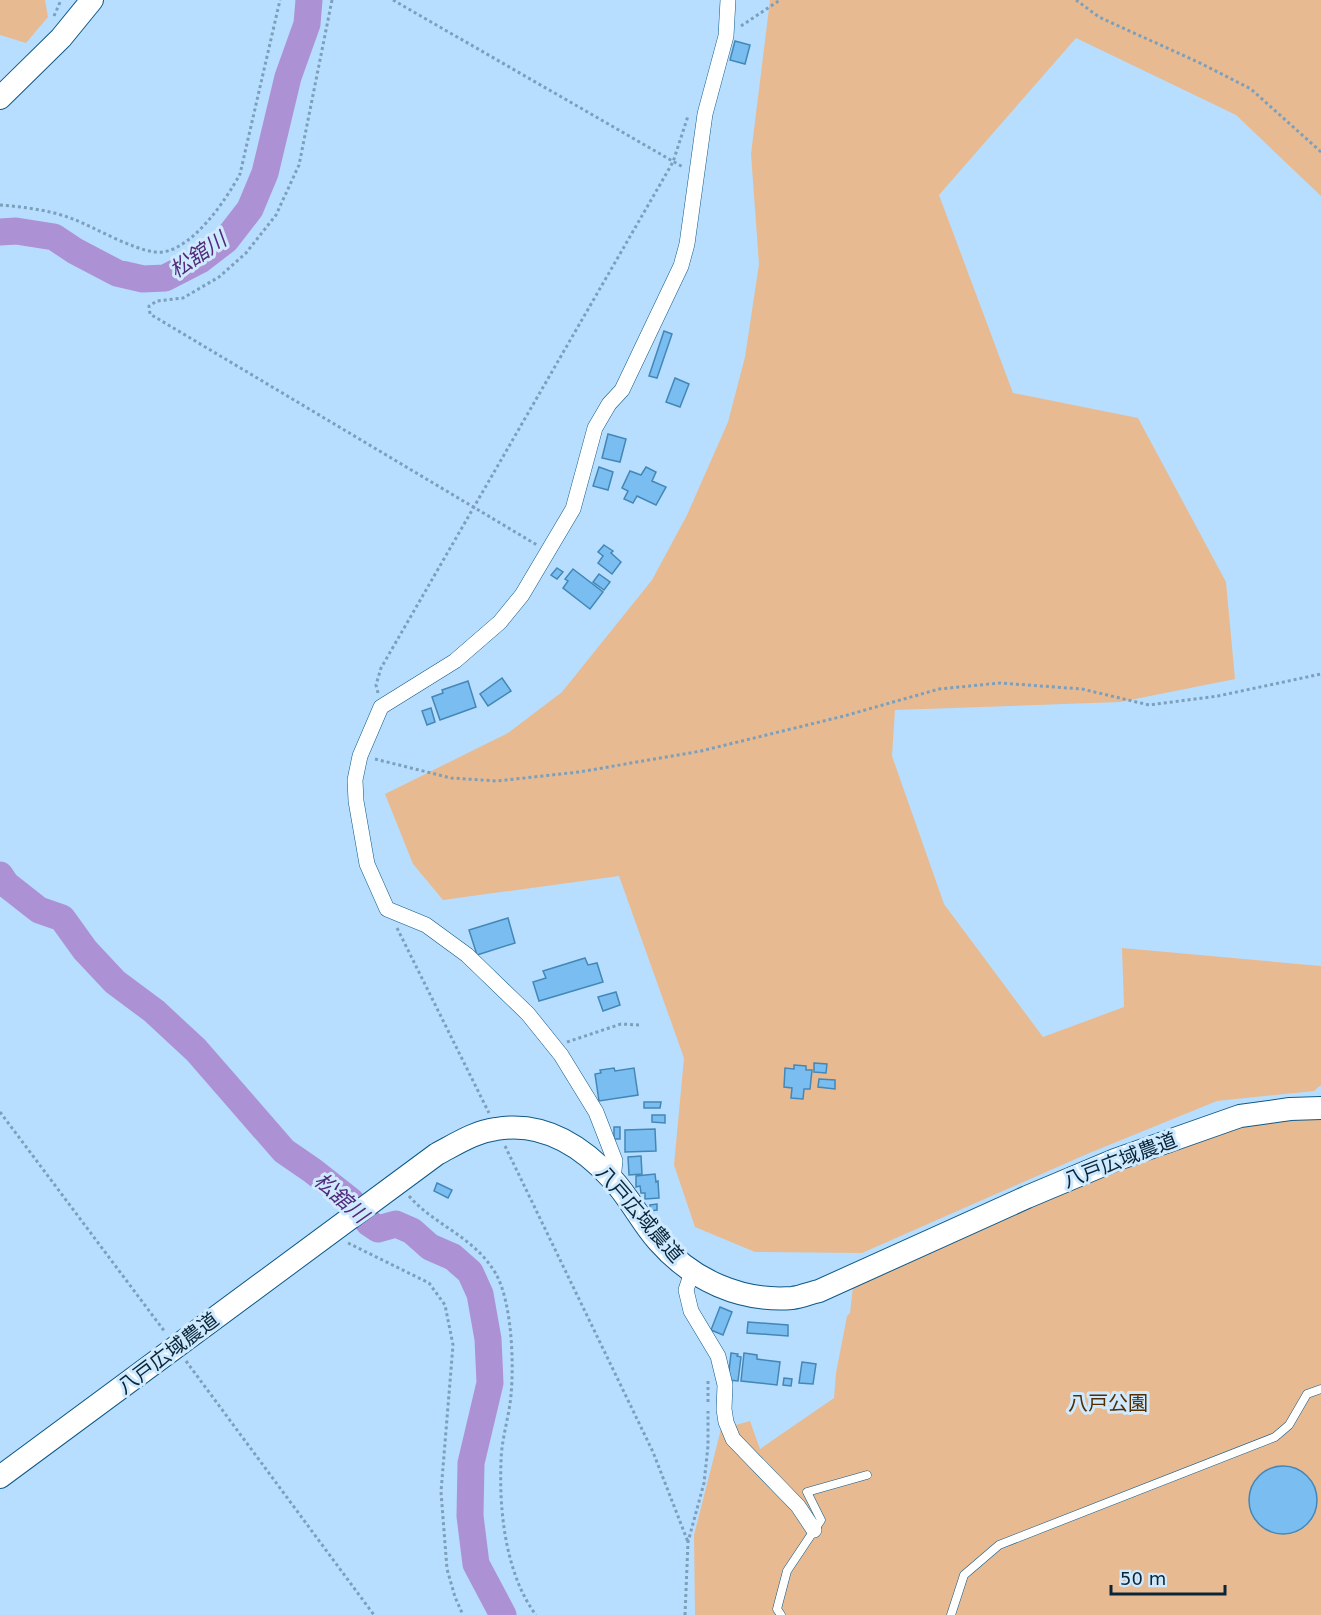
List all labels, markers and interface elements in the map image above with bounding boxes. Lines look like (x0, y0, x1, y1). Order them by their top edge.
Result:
water label: 松舘川 (165, 226, 232, 283)
street label: 八戸広域農道 (1060, 1127, 1180, 1193)
street label: 八戸広域農道 (592, 1161, 688, 1267)
water label: 松舘川 (309, 1168, 374, 1229)
street label: 八戸広域農道 (113, 1307, 223, 1399)
park label: 八戸公園 (1068, 1391, 1148, 1415)
scale bar (1111, 1558, 1225, 1596)
text: 50 m (1120, 1568, 1166, 1589)

